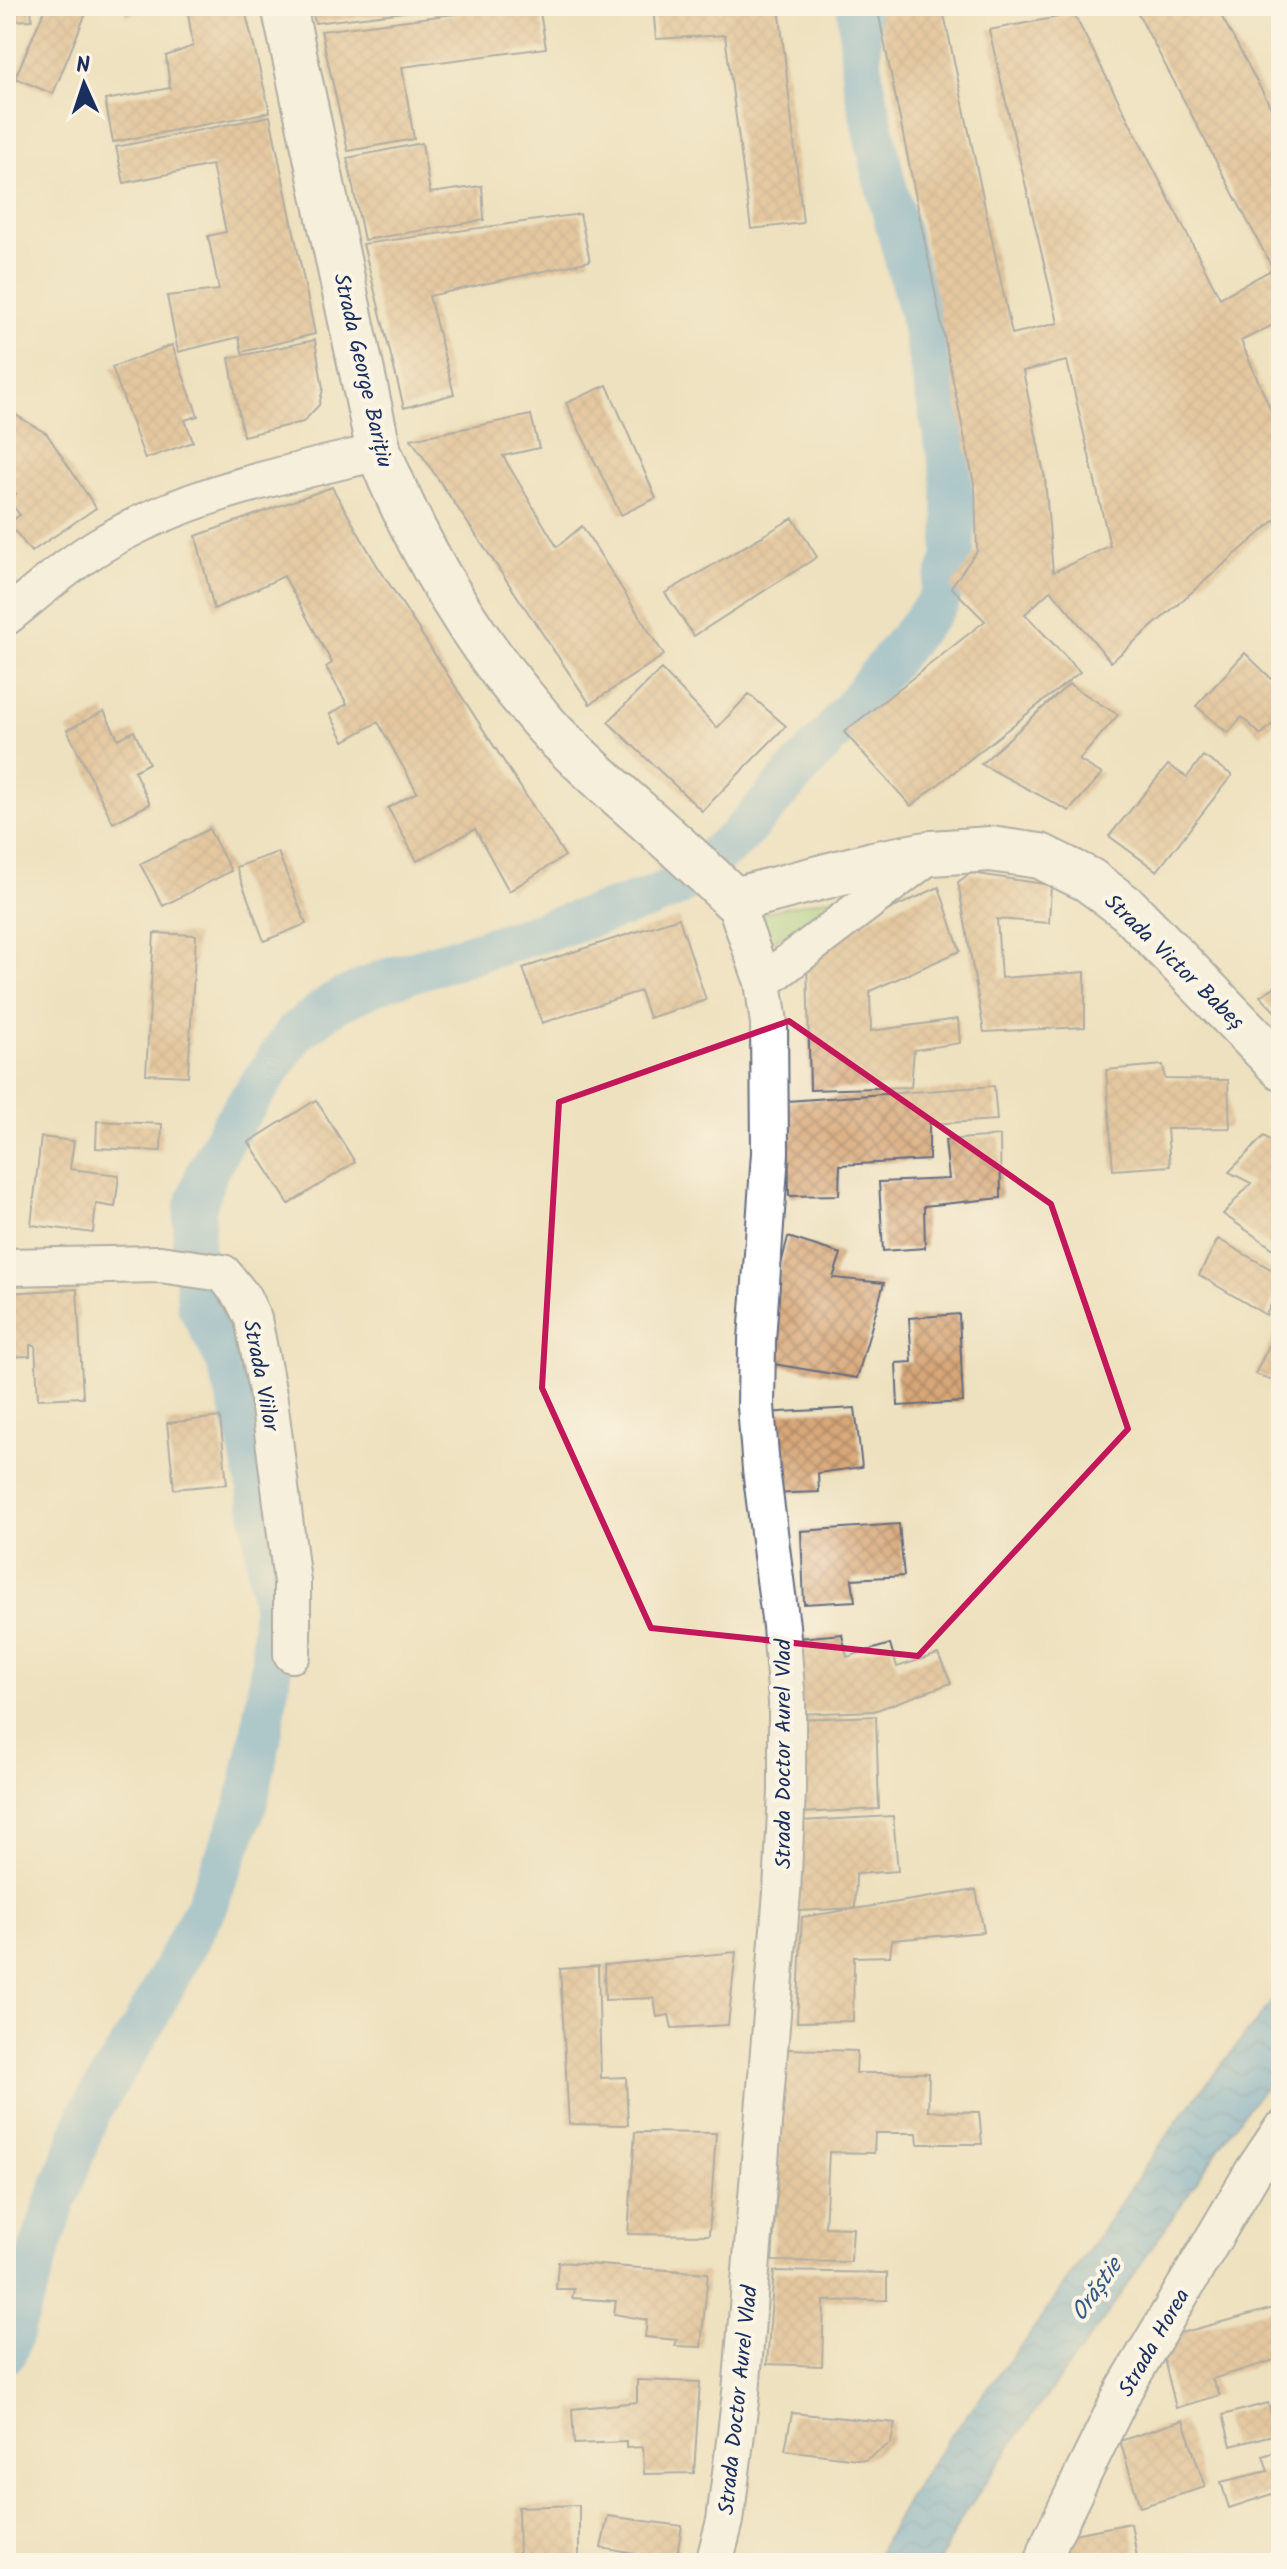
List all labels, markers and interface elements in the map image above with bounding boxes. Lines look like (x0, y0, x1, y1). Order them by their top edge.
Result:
north arrow (44, 44, 124, 124)
text: N (75, 49, 91, 84)
street label: Strada George Barițiu (322, 270, 401, 472)
street label: Strada Victor Babeș (1095, 886, 1252, 1040)
street label: Strada Viilor (232, 1317, 288, 1436)
street label: Strada Doctor Aurel Vlad (767, 1638, 802, 1869)
water label: Orăștie (1061, 2248, 1135, 2330)
street label: Strada Horea (1110, 2282, 1200, 2404)
street label: Strada Doctor Aurel Vlad (710, 2283, 769, 2517)

